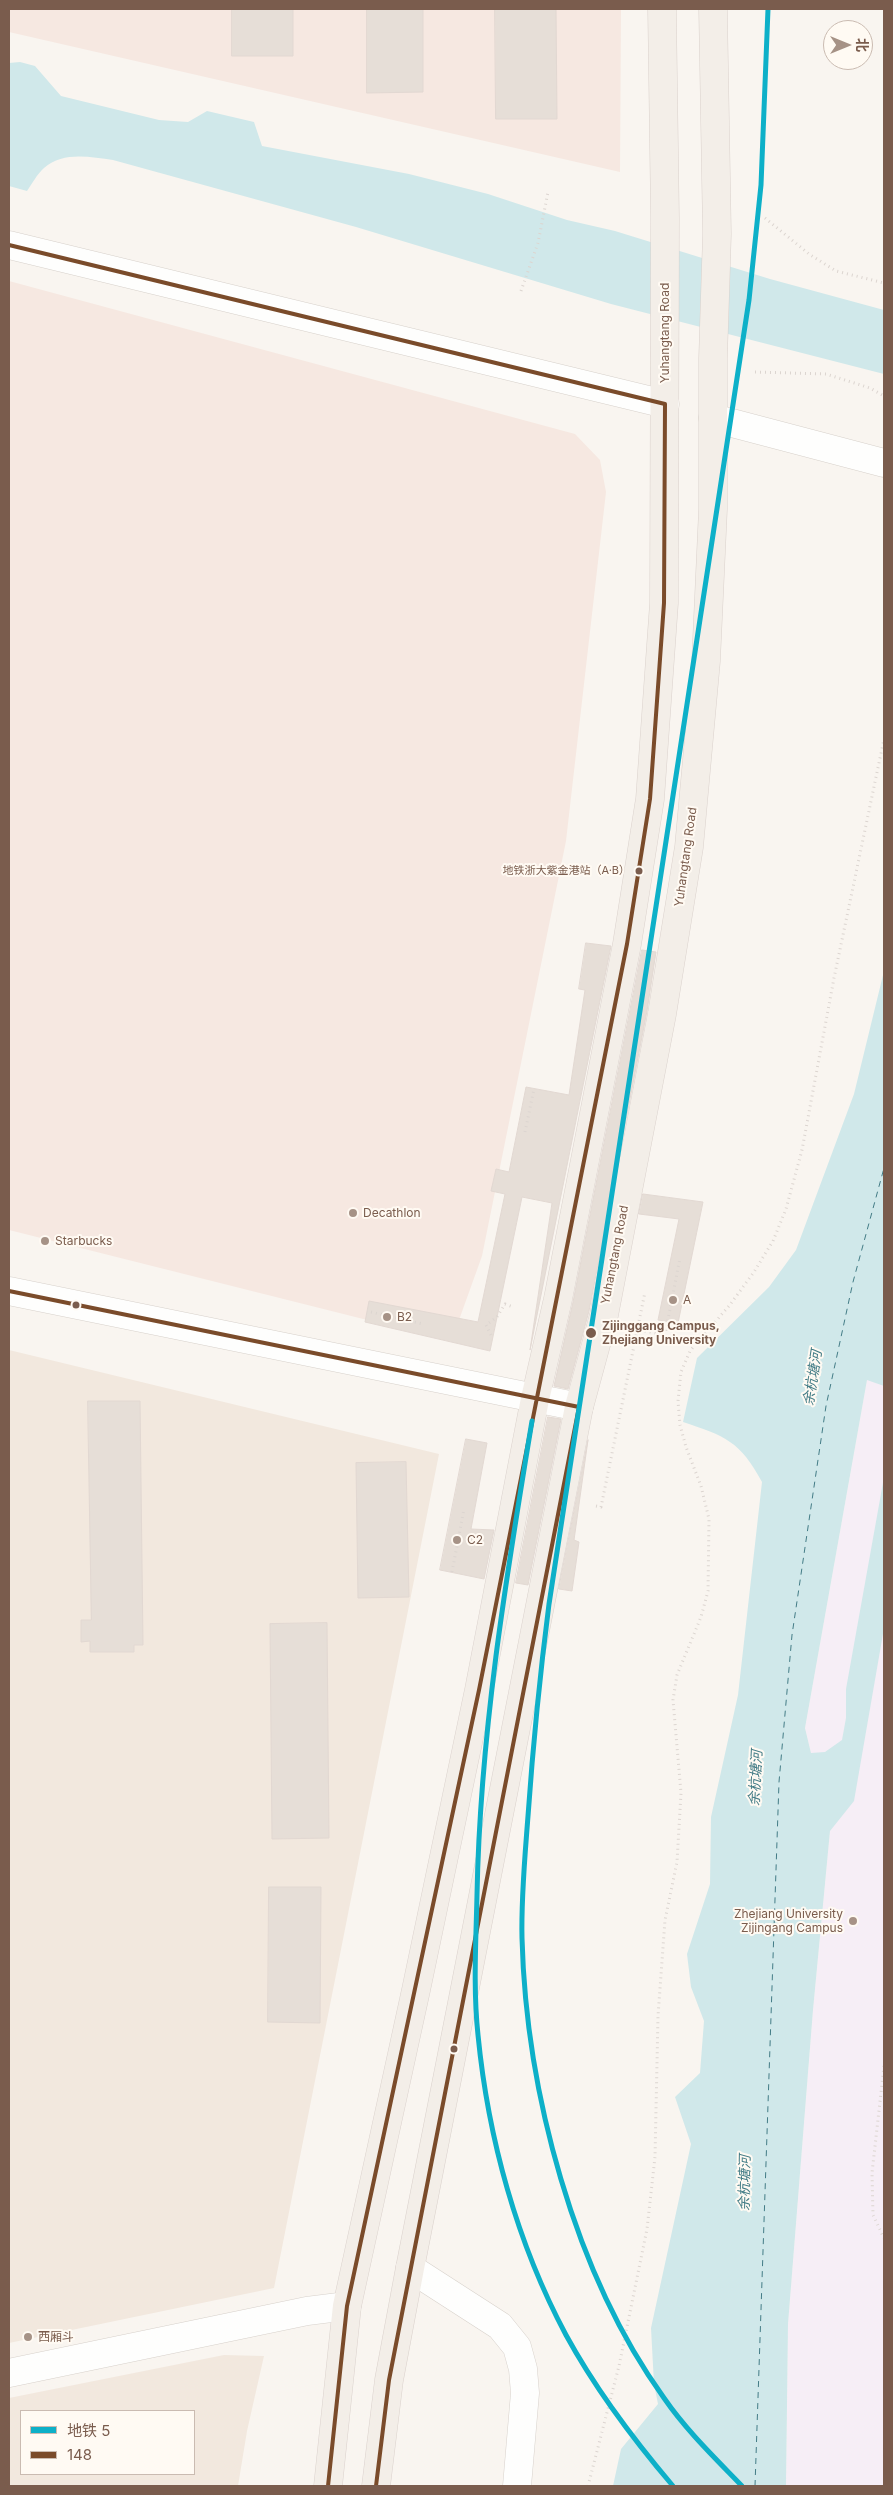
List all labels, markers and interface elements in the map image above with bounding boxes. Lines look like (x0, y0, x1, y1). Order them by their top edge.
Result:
north arrow (823, 20, 873, 70)
text: 北 (854, 38, 871, 52)
street label: Yuhangtang Road (658, 283, 672, 383)
street label: Yuhangtang Road (672, 806, 700, 908)
place label: 地铁浙大紫金港站（A·B） (502, 864, 630, 878)
marker: 地铁浙大紫金港站（A·B） (634, 866, 644, 876)
street label: Yuhangtang Road (598, 1204, 632, 1306)
place label: Decathlon (363, 1206, 421, 1220)
marker: Decathlon (347, 1207, 359, 1219)
place label: Starbucks (55, 1234, 112, 1248)
marker: Starbucks (39, 1235, 51, 1247)
place label: A (683, 1293, 691, 1307)
marker: A (667, 1294, 679, 1306)
unlabelled marker (71, 1300, 81, 1310)
place label: B2 (397, 1310, 412, 1324)
marker: B2 (381, 1311, 393, 1323)
place label: Zijinggang Campus, Zhejiang University (602, 1319, 720, 1347)
marker: Zijinggang Campus, Zhejiang University (584, 1326, 598, 1340)
water label: 余杭塘河 (800, 1349, 826, 1407)
place label: C2 (467, 1533, 483, 1547)
marker: C2 (451, 1534, 463, 1546)
water label: 余杭塘河 (746, 1750, 766, 1806)
place label: Zhejiang University Zijingang Campus (734, 1907, 843, 1935)
marker: Zhejiang University Zijingang Campus (847, 1915, 859, 1927)
unlabelled marker (449, 2044, 459, 2054)
water label: 余杭塘河 (736, 2155, 754, 2211)
place label: 西厢斗 (38, 2330, 74, 2344)
marker: 西厢斗 (22, 2331, 34, 2343)
legend (20, 2410, 195, 2475)
text: 地铁 5 (67, 2421, 110, 2440)
text: 148 (67, 2445, 92, 2464)

